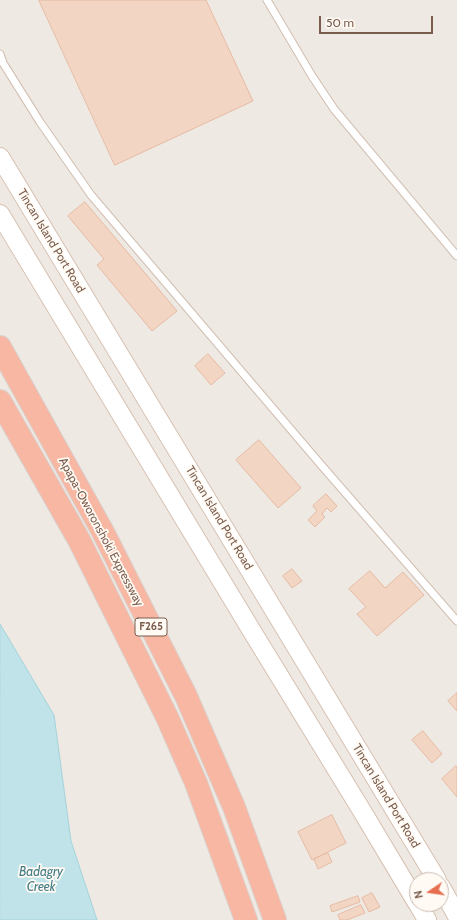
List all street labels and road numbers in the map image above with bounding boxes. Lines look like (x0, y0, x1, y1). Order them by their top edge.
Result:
street label: Tincan Island Port Road (14, 186, 88, 296)
street label: Apapa-Oworonshoki Expressway (56, 455, 146, 609)
street label: Tincan Island Port Road (182, 463, 256, 573)
road number: F265 (135, 618, 167, 636)
street label: Tincan Island Port Road (349, 741, 423, 851)

